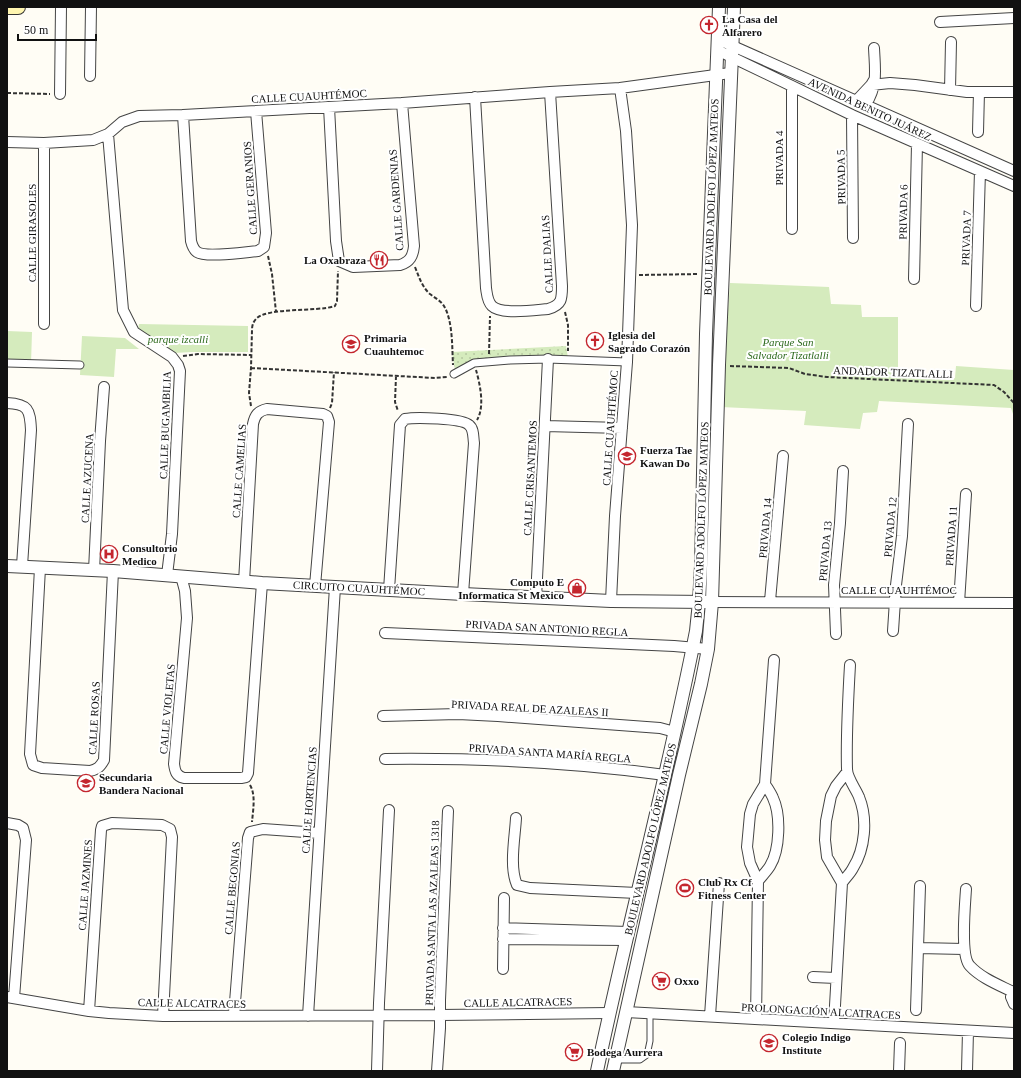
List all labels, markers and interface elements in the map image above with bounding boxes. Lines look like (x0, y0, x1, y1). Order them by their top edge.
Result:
place label: La Casa del Alfarero (722, 13, 778, 38)
church icon: La Casa del Alfarero (699, 15, 719, 35)
scale bar (18, 16, 96, 42)
text: 50 m (24, 23, 49, 37)
street label: AVENIDA BENITO JUÁREZ (806, 75, 934, 143)
street label: CALLE CUAUHTÉMOC (251, 87, 367, 105)
street label: BOULEVARD ADOLFO LÓPEZ MATEOS (702, 98, 720, 296)
street label: PRIVADA 4 (773, 130, 785, 186)
street label: CALLE GERANIOS (241, 141, 259, 235)
street label: CALLE GARDENIAS (386, 149, 406, 251)
street label: PRIVADA 5 (835, 149, 847, 205)
street label: CALLE GIRASOLES (26, 184, 38, 282)
street label: PRIVADA 6 (897, 184, 909, 240)
street label: PRIVADA 7 (959, 210, 973, 266)
street label: CALLE DALIAS (539, 214, 555, 294)
restaurant icon: La Oxabraza (369, 250, 389, 270)
place label: La Oxabraza (304, 254, 366, 266)
place label: Iglesia del Sagrado Corazón (608, 329, 690, 354)
church icon: Iglesia del Sagrado Corazón (585, 331, 605, 351)
place label: Primaria Cuauhtemoc (364, 332, 424, 357)
park label: parque izcalli (147, 333, 208, 345)
school or university icon: Primaria Cuauhtemoc (341, 334, 361, 354)
park label: Parque San Salvador Tizatlalli (747, 336, 829, 361)
street label: ANDADOR TIZATLALLI (833, 364, 953, 380)
street label: CALLE CUAUHTÉMOC (600, 370, 620, 486)
street label: CALLE BUGAMBILIA (157, 371, 173, 479)
street label: CALLE CRISANTEMOS (521, 420, 539, 536)
street label: BOULEVARD ADOLFO LÓPEZ MATEOS (692, 421, 710, 619)
street label: CALLE CAMELIAS (230, 423, 248, 519)
street label: CALLE AZUCENA (79, 433, 95, 523)
place label: Fuerza Tae Kawan Do (640, 444, 692, 469)
school or university icon: Fuerza Tae Kawan Do (617, 446, 637, 466)
street label: PRIVADA 12 (881, 496, 899, 558)
street label: PRIVADA 14 (756, 497, 774, 559)
street label: PRIVADA 11 (943, 506, 959, 566)
street label: PRIVADA 13 (816, 520, 834, 582)
place label: Consultorio Medico (122, 542, 178, 567)
hospital icon: Consultorio Medico (99, 544, 119, 564)
place label: Computo E Informatica St Mexico (458, 576, 564, 601)
shop icon: Computo E Informatica St Mexico (567, 578, 587, 598)
street label: CIRCUITO CUAUHTÉMOC (293, 579, 425, 597)
street label: CALLE CUAUHTÉMOC (841, 584, 957, 596)
street label: PRIVADA SAN ANTONIO REGLA (465, 618, 629, 638)
street label: CALLE VIOLETAS (157, 663, 177, 755)
street label: CALLE ROSAS (86, 681, 102, 755)
street label: PRIVADA REAL DE AZALEAS II (451, 698, 609, 718)
street label: PRIVADA SANTA MARÍA REGLA (468, 741, 632, 765)
street label: BOULEVARD ADOLFO LÓPEZ MATEOS (622, 742, 678, 936)
street label: CALLE HORTENCIAS (299, 746, 319, 854)
place label: Secundaria Bandera Nacional (99, 771, 184, 796)
school or university icon: Secundaria Bandera Nacional (76, 773, 96, 793)
street label: PRIVADA SANTA LAS AZALEAS 1318 (423, 820, 441, 1006)
street label: CALLE JAZMINES (76, 839, 94, 931)
street label: CALLE BEGONIAS (222, 841, 242, 935)
place label: Club Rx Cf Fitness Center (698, 876, 766, 901)
sports icon: Club Rx Cf Fitness Center (675, 878, 695, 898)
supermarket icon: Oxxo (651, 971, 671, 991)
place label: Oxxo (674, 975, 700, 987)
street label: CALLE ALCATRACES (464, 995, 572, 1009)
street label: CALLE ALCATRACES (138, 996, 246, 1010)
street label: PROLONGACIÓN ALCATRACES (741, 1001, 901, 1021)
place label: Colegio Indigo Institute (782, 1031, 851, 1056)
school or university icon: Colegio Indigo Institute (759, 1033, 779, 1053)
supermarket icon: Bodega Aurrera (564, 1042, 584, 1062)
place label: Bodega Aurrera (587, 1046, 663, 1058)

